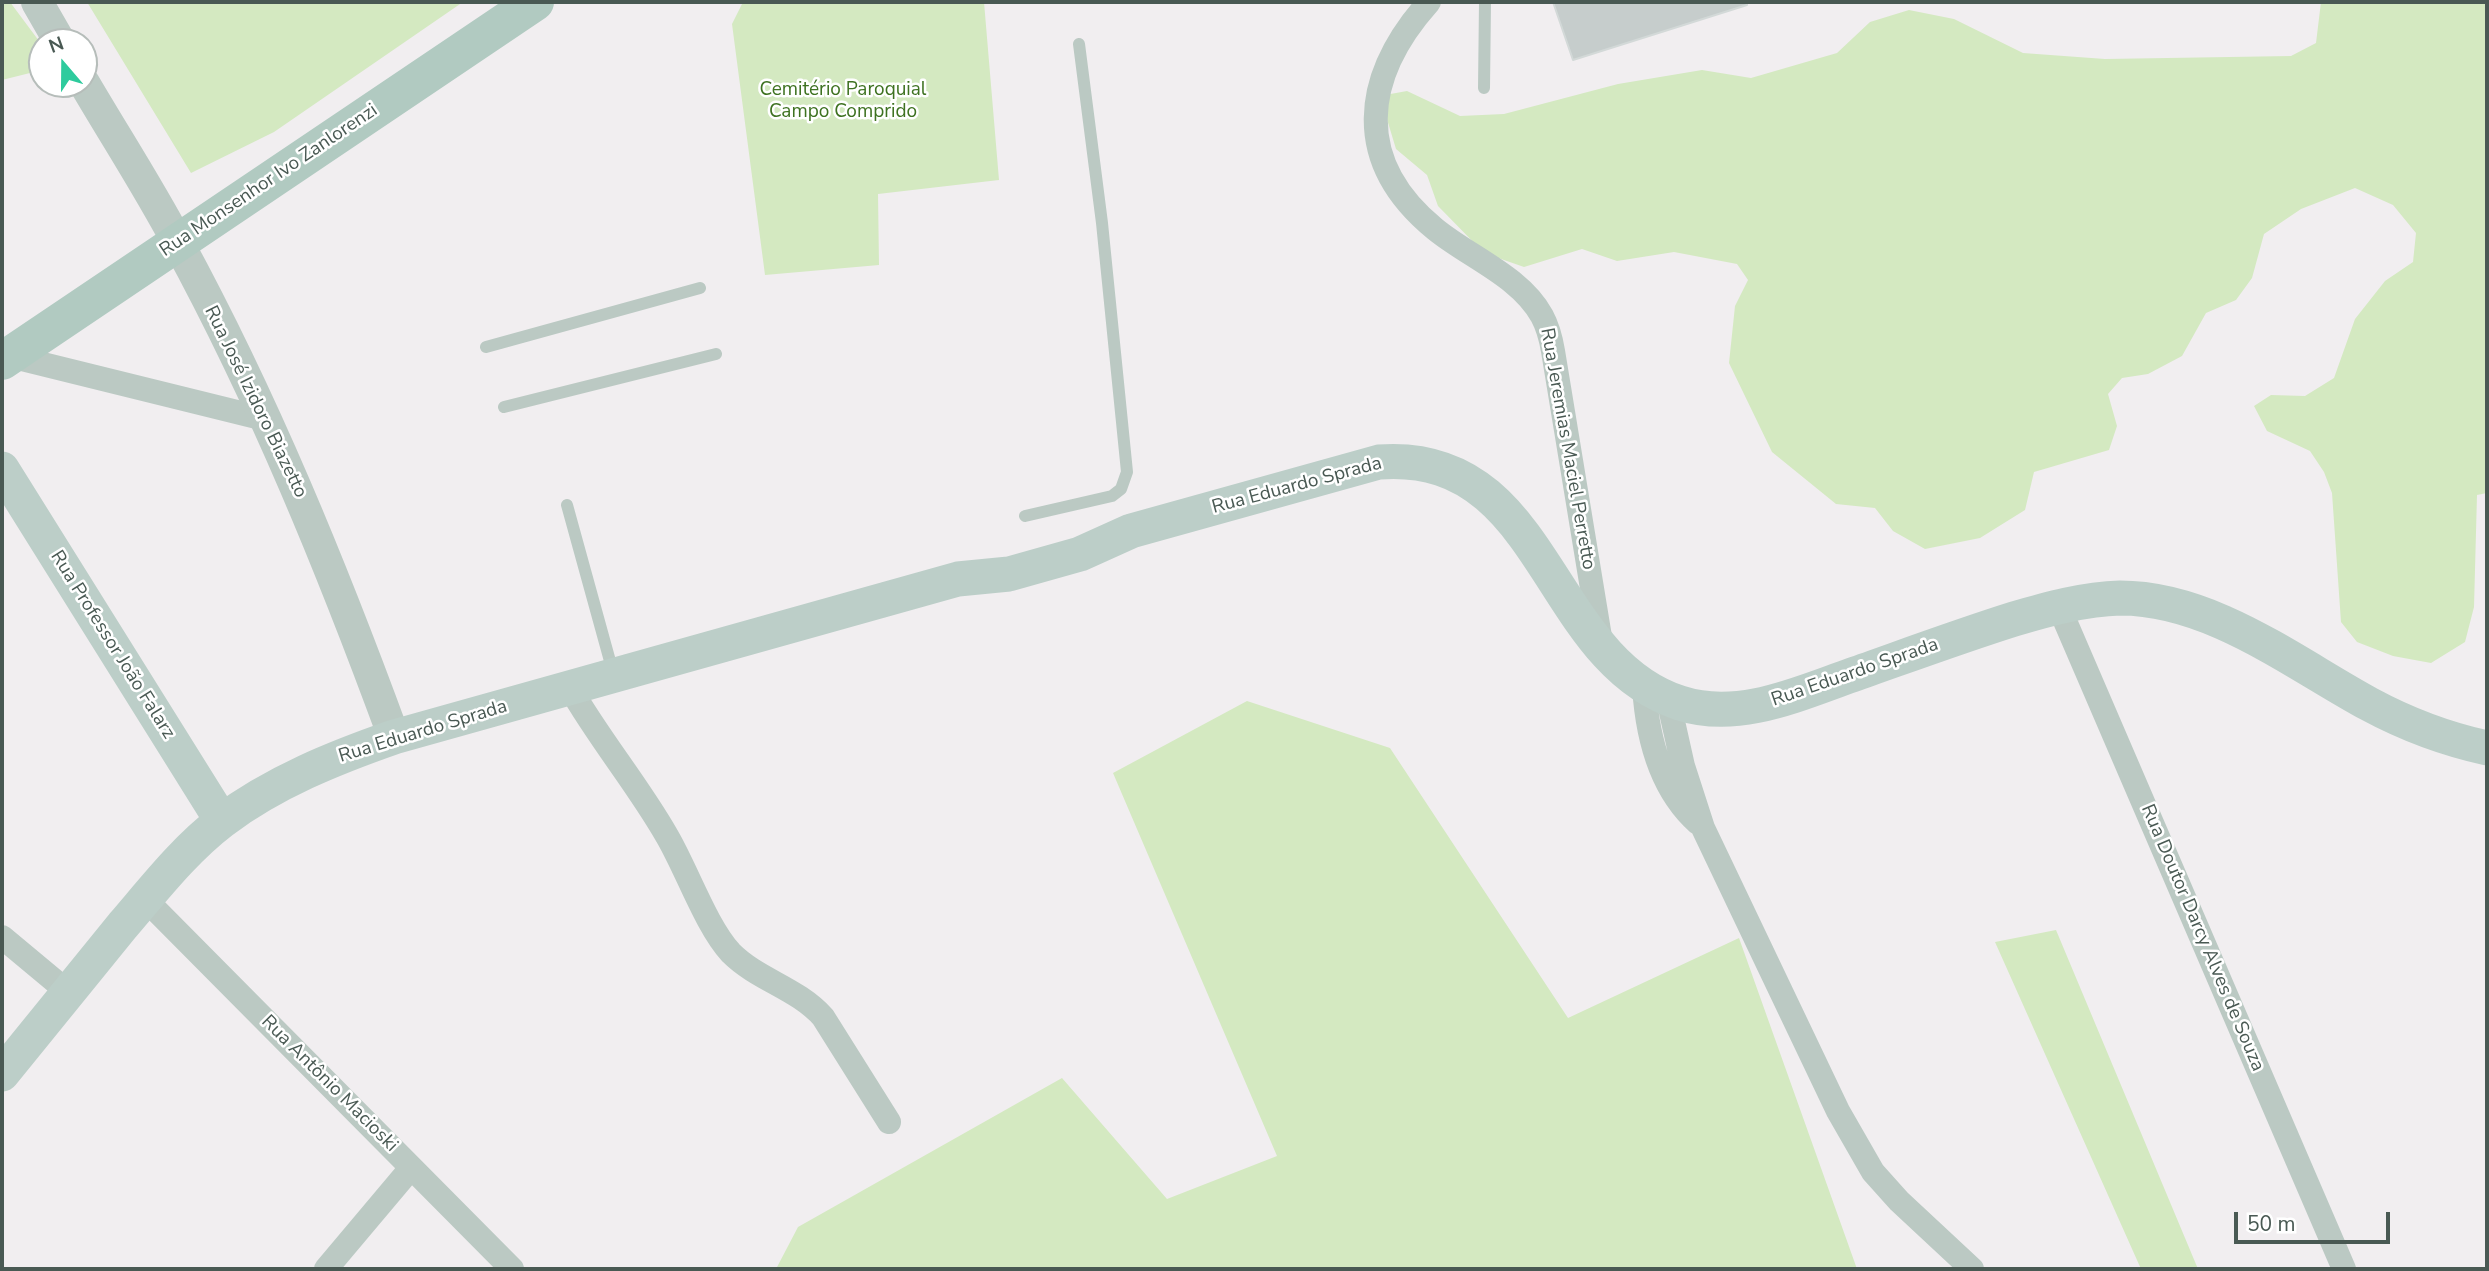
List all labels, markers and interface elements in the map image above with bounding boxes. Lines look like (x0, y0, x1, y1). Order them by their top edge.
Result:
north arrow (28, 28, 98, 98)
text: N (45, 30, 68, 60)
park label: Cemitério Paroquial Campo Comprido (760, 79, 926, 123)
street label: Rua Monsenhor Ivo Zanlorenzi (156, 99, 382, 263)
street label: Rua José Izidoro Biazetto (199, 302, 311, 502)
street label: Rua Jeremias Maciel Perretto (1534, 326, 1600, 572)
street label: Rua Eduardo Sprada (1210, 452, 1384, 520)
street label: Rua Professor João Falarz (45, 547, 179, 743)
street label: Rua Eduardo Sprada (1769, 634, 1941, 712)
street label: Rua Eduardo Sprada (336, 696, 510, 768)
street label: Rua Doutor Darcy Alves de Souza (2135, 801, 2269, 1075)
street label: Rua Antônio Macioski (256, 1011, 402, 1157)
scale bar (2237, 1198, 2393, 1242)
text: 50 m (2247, 1210, 2296, 1238)

